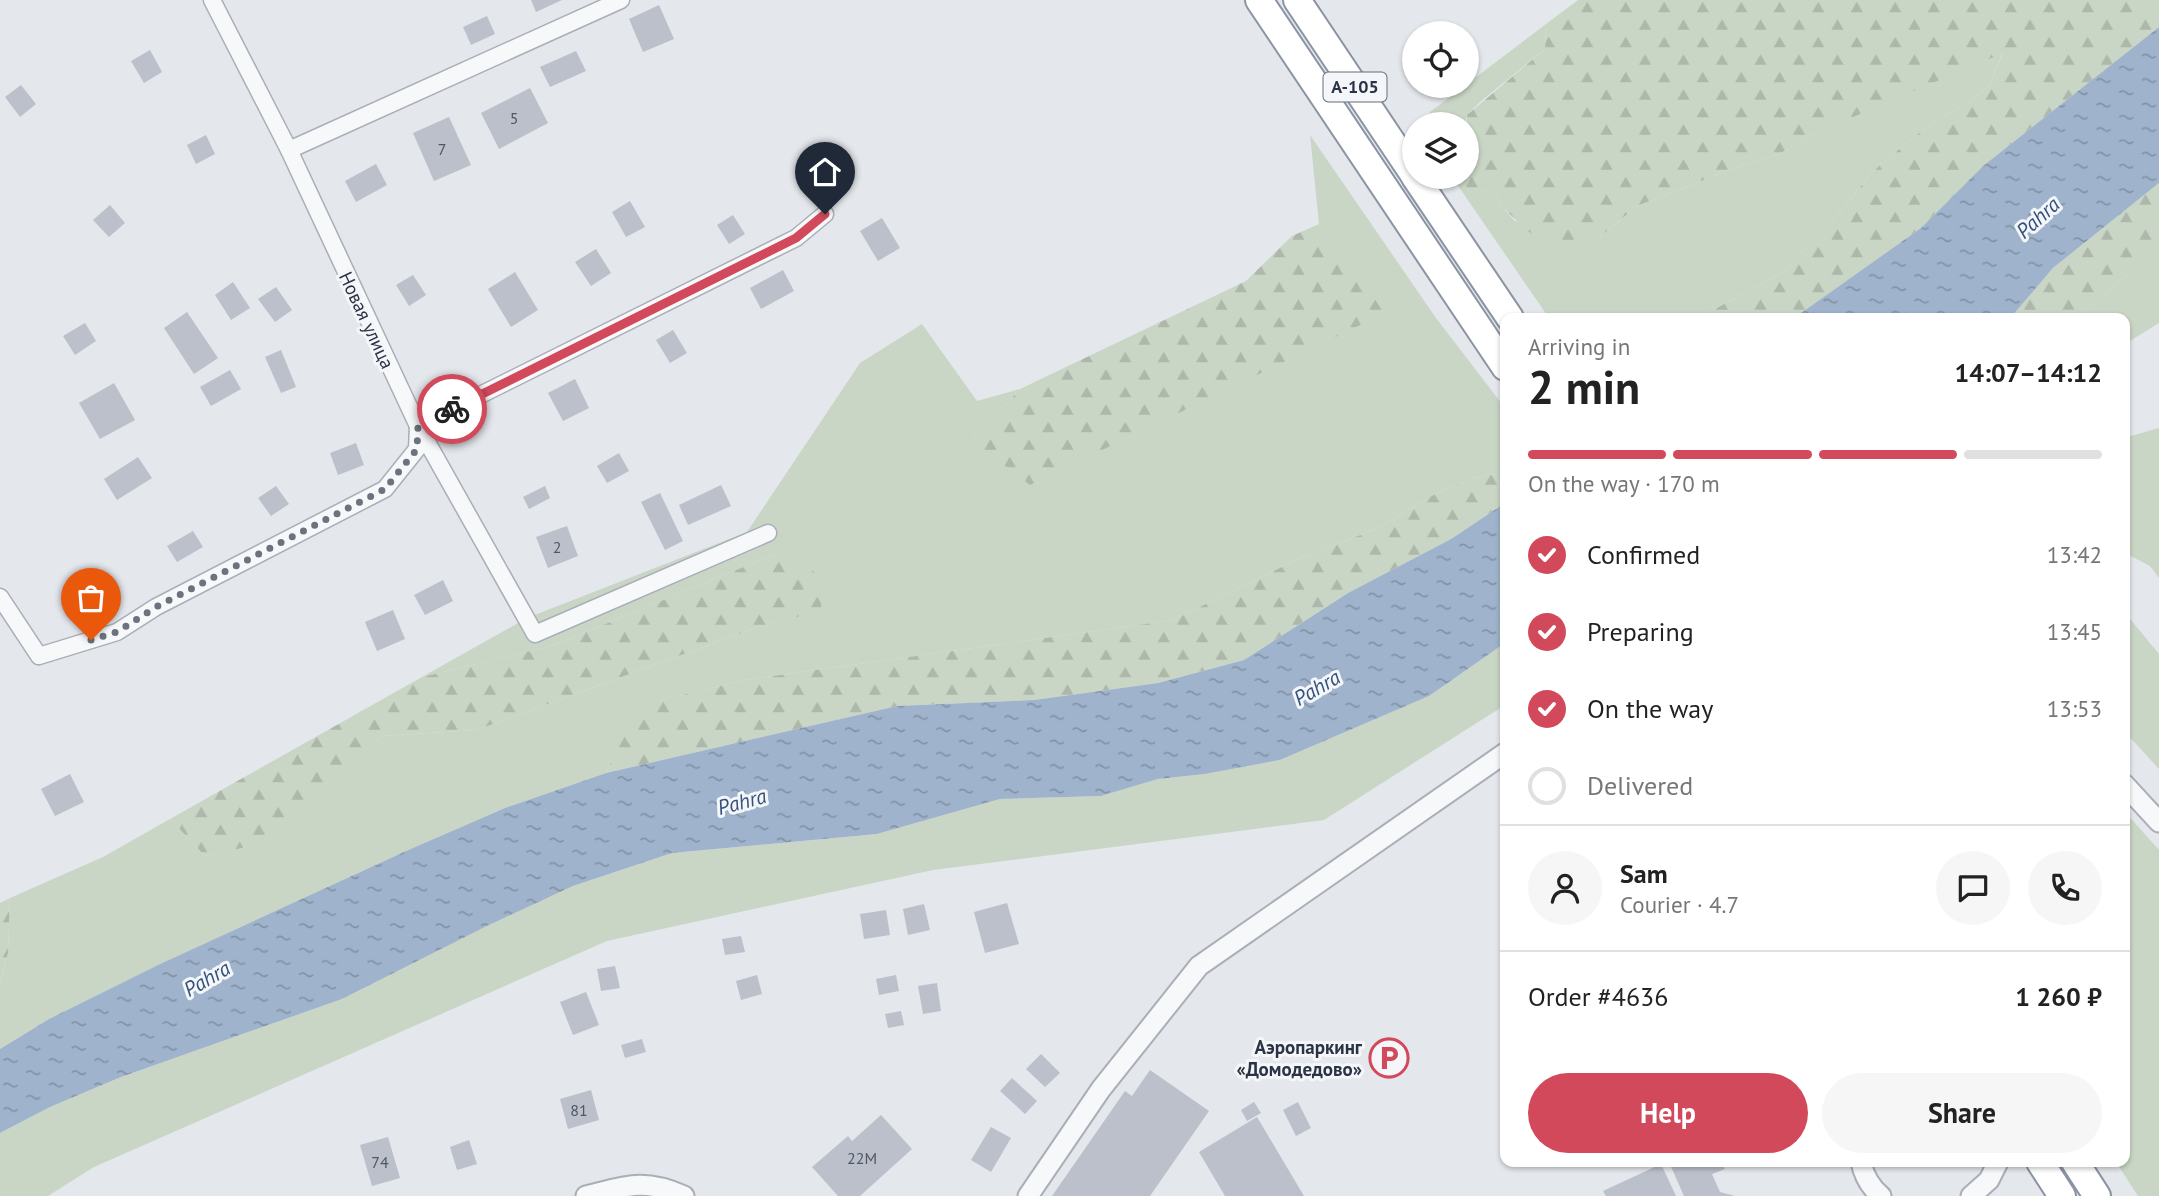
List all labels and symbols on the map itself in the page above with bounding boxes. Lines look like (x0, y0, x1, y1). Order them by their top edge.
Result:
road number: А-105 (1324, 72, 1386, 102)
house number: 5 (510, 108, 518, 128)
house number: 7 (438, 139, 446, 159)
pin (795, 142, 855, 214)
water label: Pahra (2010, 190, 2066, 244)
street label: Новая улица (334, 268, 400, 372)
courier (417, 374, 487, 444)
house number: 2 (553, 537, 561, 557)
pin (61, 568, 121, 640)
water label: Pahra (1289, 663, 1346, 712)
water label: Pahra (714, 782, 770, 821)
water label: Pahra (179, 954, 236, 1003)
place label: Аэропаркинг «Домодедово» (1237, 1035, 1363, 1081)
parking icon: Аэропаркинг «Домодедово» (1368, 1037, 1410, 1079)
house number: 81 (570, 1100, 588, 1120)
house number: 22М (847, 1148, 877, 1168)
house number: 74 (371, 1152, 389, 1172)

